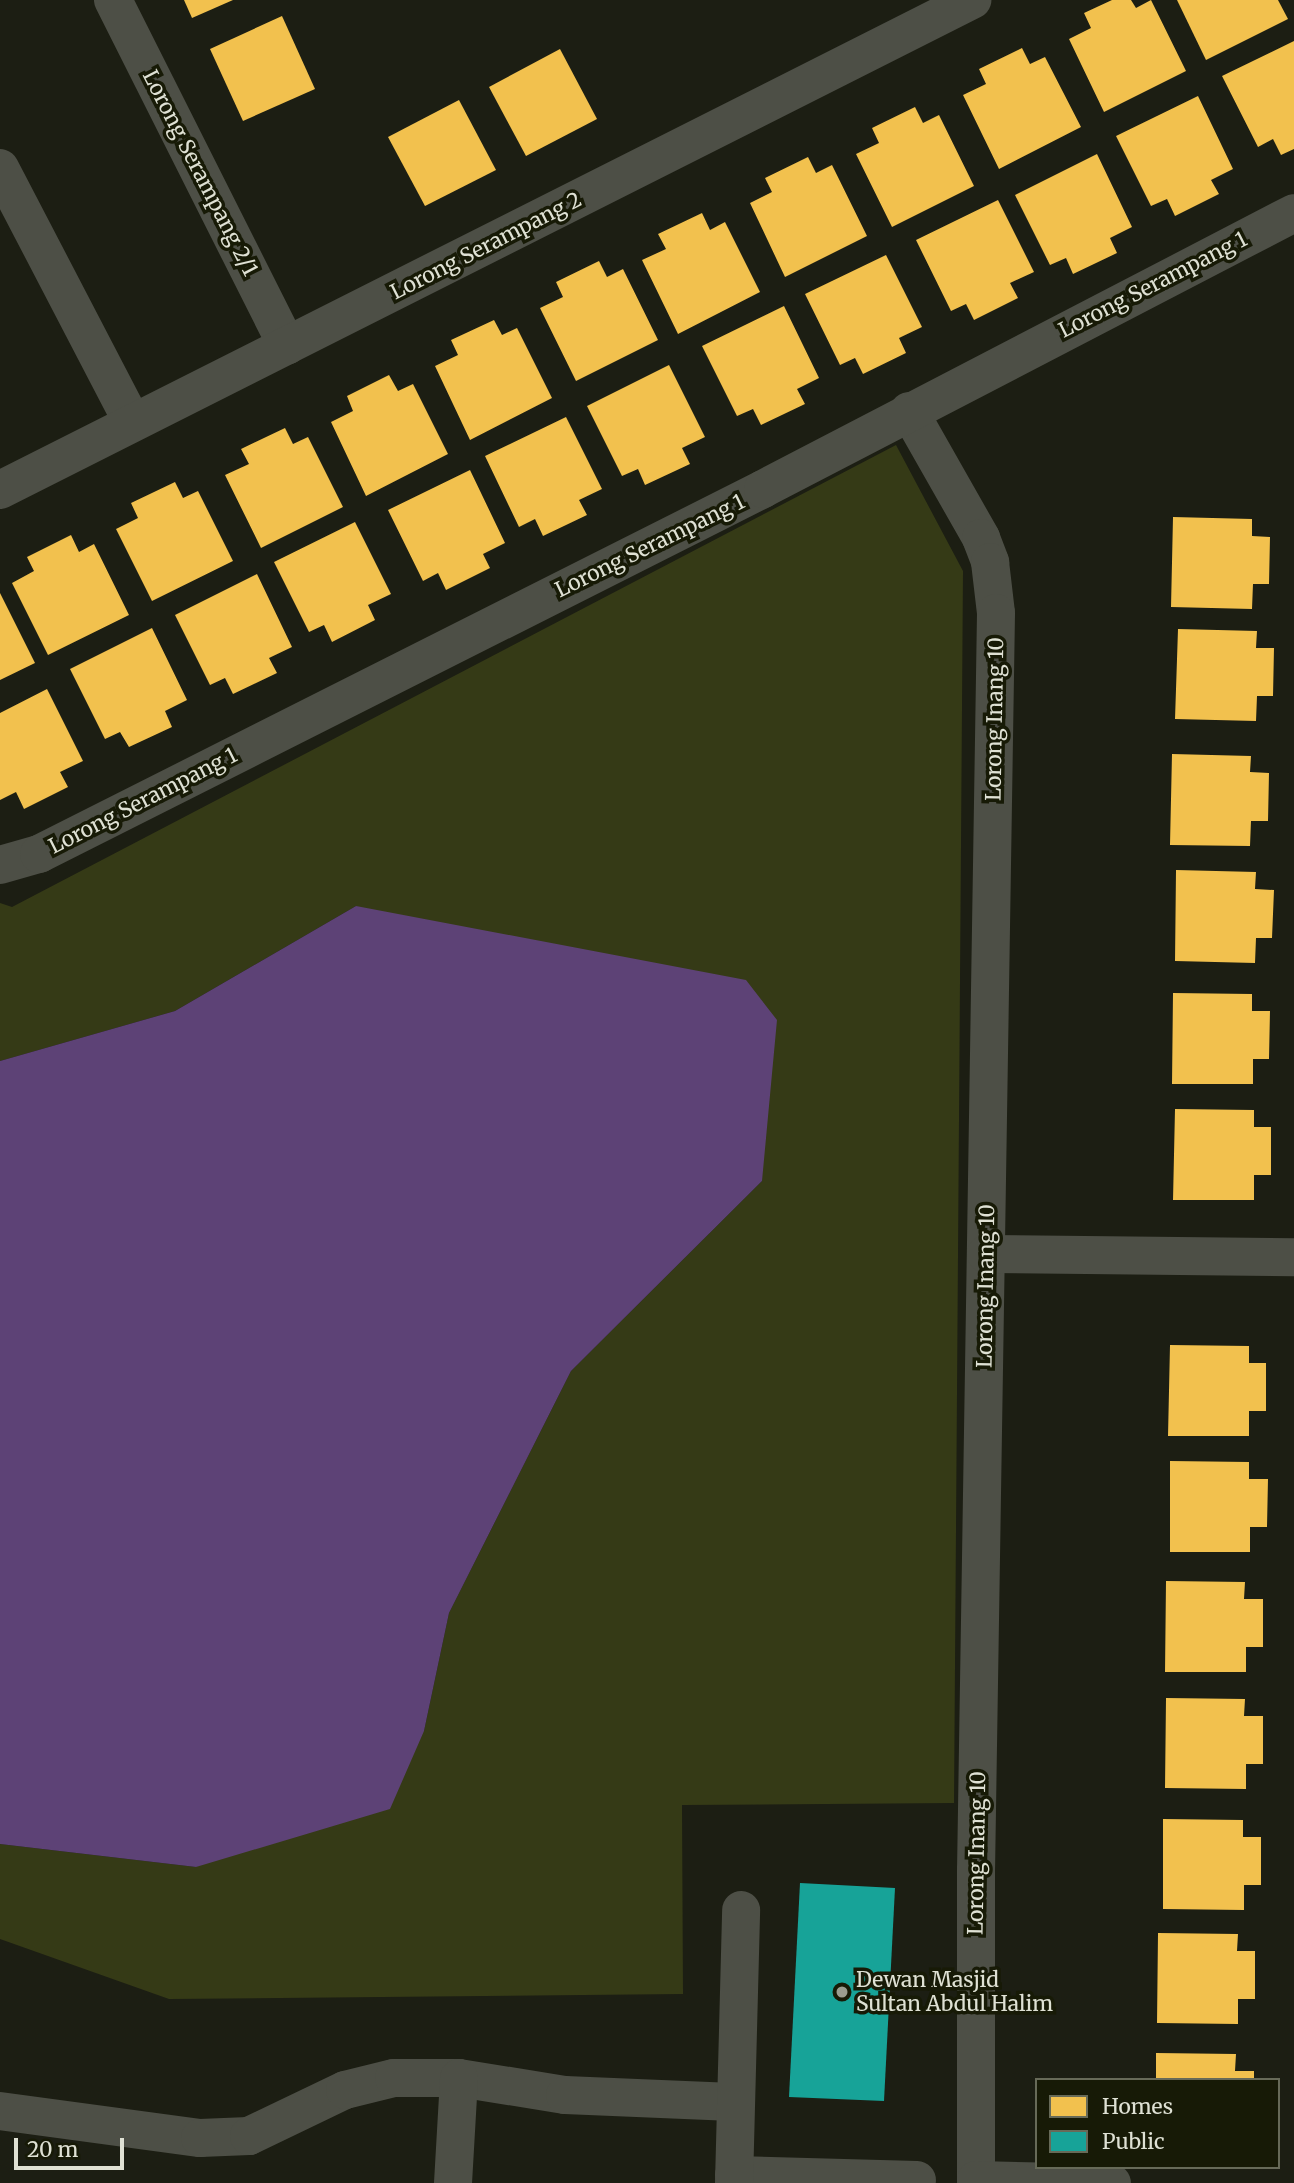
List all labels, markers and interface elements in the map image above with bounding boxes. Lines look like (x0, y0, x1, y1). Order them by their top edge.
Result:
street label: Lorong Serampang 2/1 (137, 66, 263, 280)
street label: Lorong Serampang 2 (386, 187, 586, 305)
street label: Lorong Serampang 1 (1055, 227, 1251, 343)
street label: Lorong Serampang 1 (551, 489, 749, 603)
street label: Lorong Inang 10 (981, 637, 1009, 801)
street label: Lorong Serampang 1 (45, 743, 241, 859)
street label: Lorong Inang 10 (972, 1204, 1000, 1368)
street label: Lorong Inang 10 (963, 1771, 991, 1935)
place label: Dewan Masjid Sultan Abdul Halim (856, 1967, 1053, 2017)
marker: Dewan Masjid Sultan Abdul Halim (834, 1984, 850, 2000)
legend (1035, 2078, 1280, 2169)
text: Homes (1102, 2093, 1173, 2120)
scale bar (18, 2124, 128, 2168)
text: Public (1102, 2128, 1165, 2155)
text: 20 m (27, 2136, 78, 2163)

